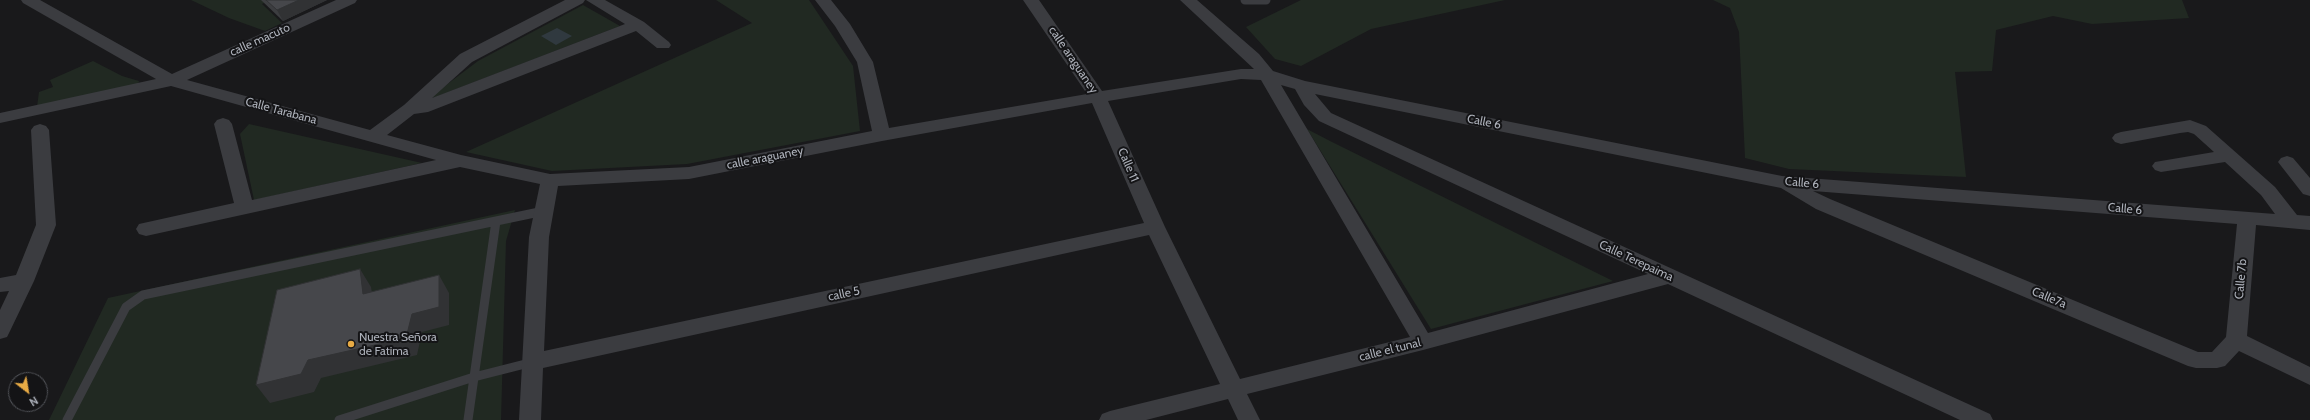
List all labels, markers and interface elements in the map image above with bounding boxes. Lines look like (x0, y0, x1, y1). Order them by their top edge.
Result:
street label: calle macuto (228, 20, 292, 60)
street label: calle araguaney (1045, 24, 1101, 96)
street label: Calle Tarabana (244, 95, 318, 127)
street label: Calle 6 (1466, 112, 1502, 132)
street label: calle araguaney (725, 144, 805, 172)
street label: Calle 11 (1114, 146, 1142, 184)
street label: Calle 6 (1784, 174, 1820, 192)
street label: Calle 6 (2107, 200, 2143, 218)
street label: Calle Terepaima (1597, 238, 1675, 284)
street label: Calle 7b (2232, 258, 2250, 300)
street label: calle 5 (827, 284, 861, 304)
street label: Calle7a (2030, 284, 2068, 312)
place label: Nuestra Señora de Fatima (359, 330, 437, 358)
street label: calle el tunal (1358, 335, 1422, 365)
marker: Nuestra Señora de Fatima (346, 339, 356, 349)
north arrow (8, 372, 48, 412)
text: N (27, 393, 41, 409)

